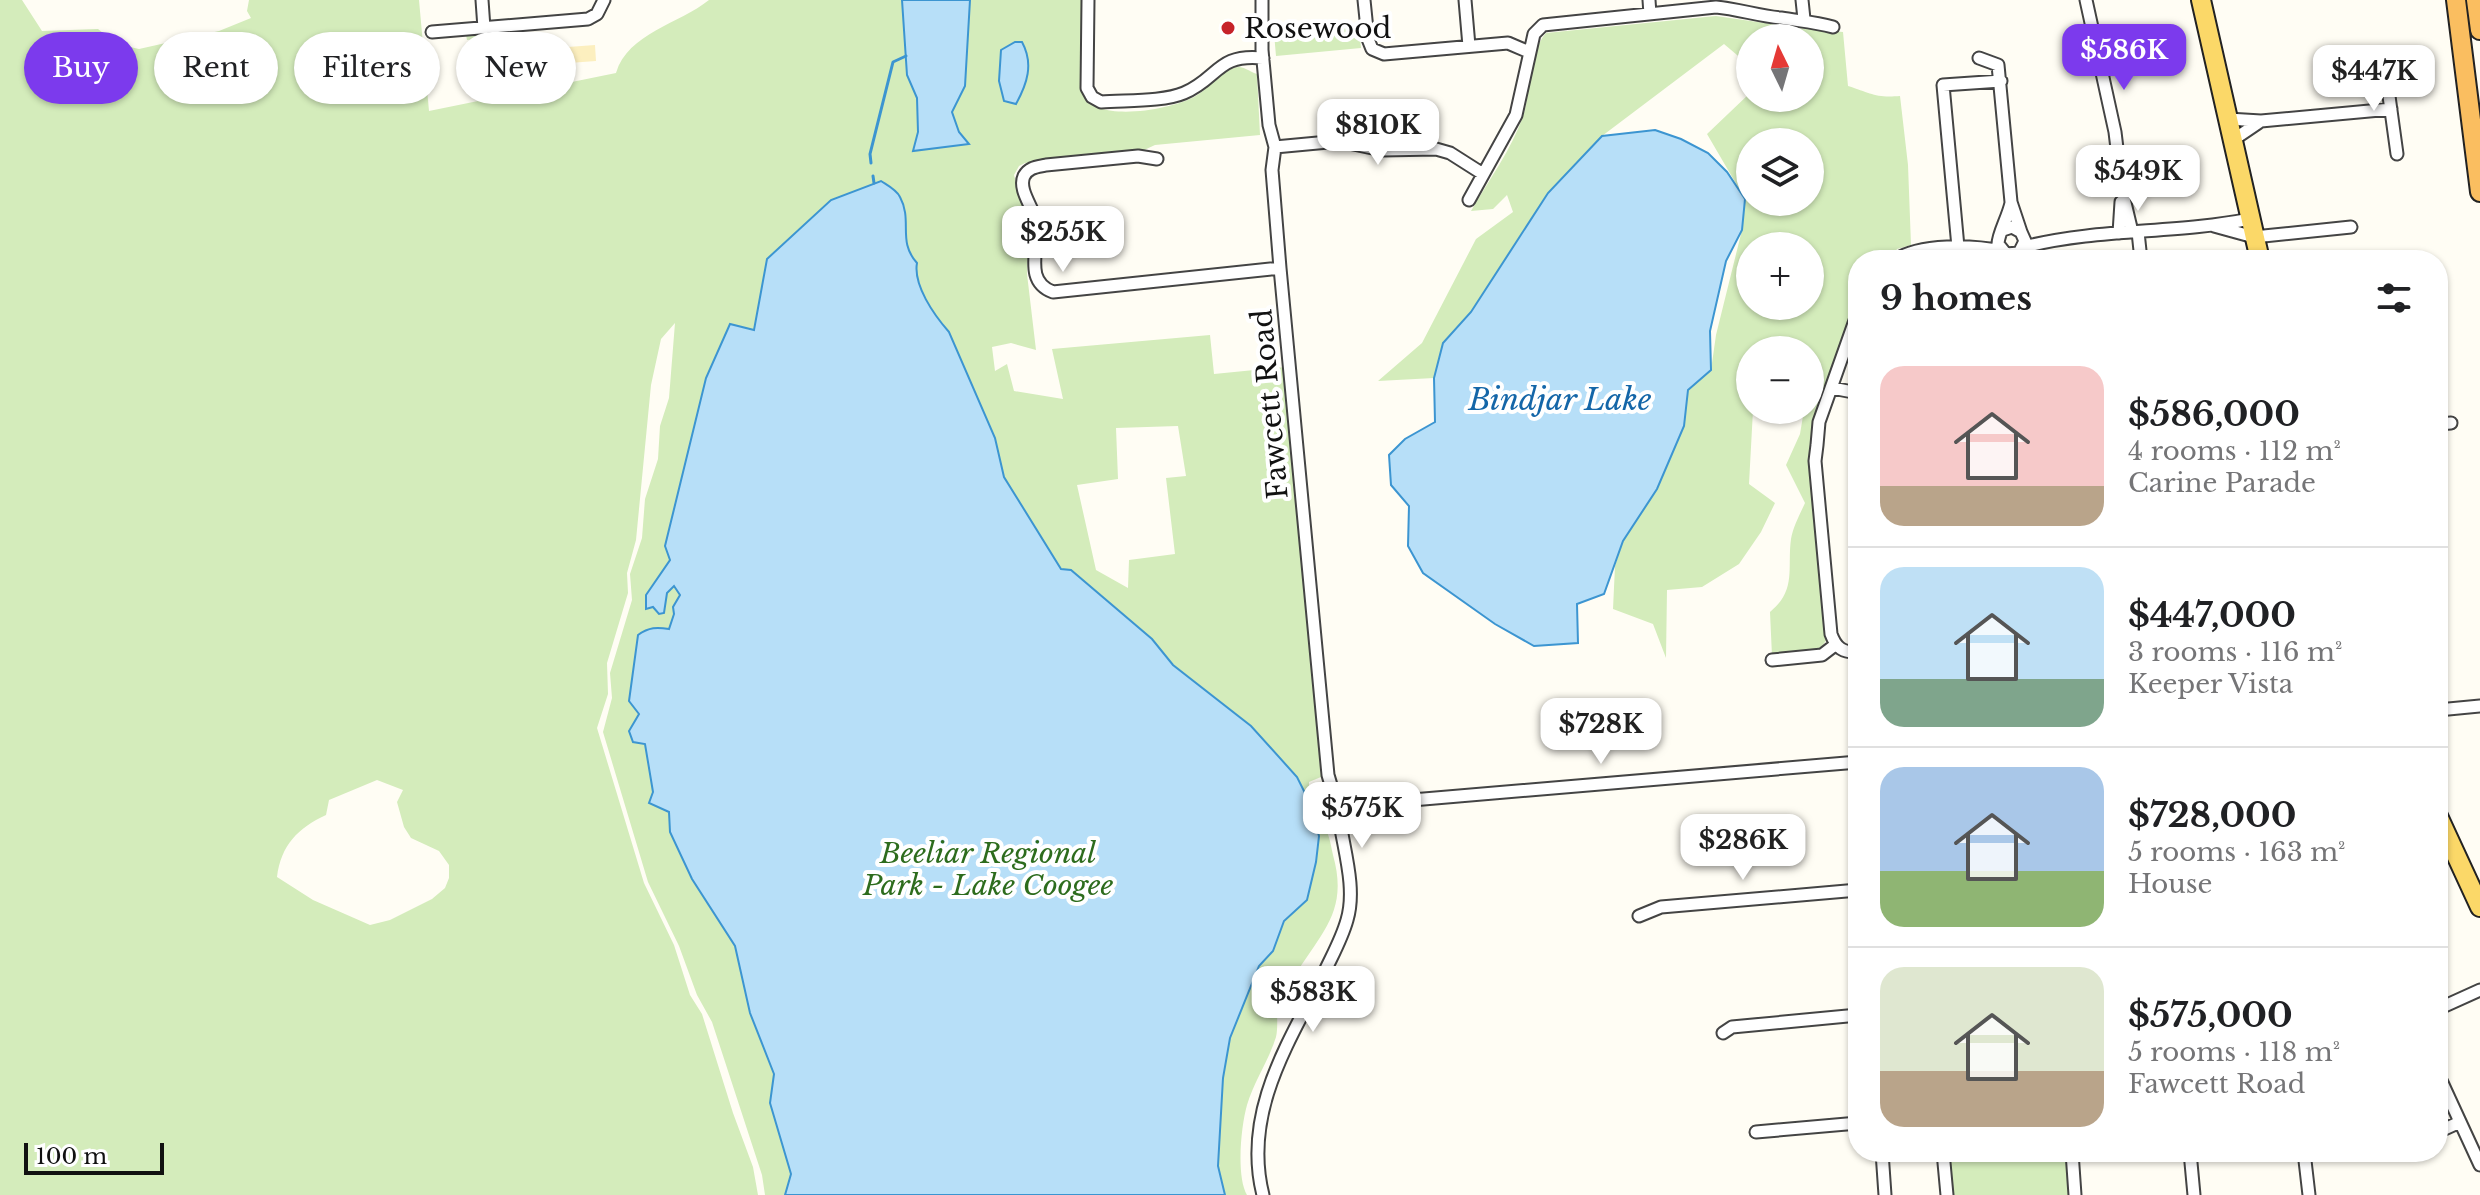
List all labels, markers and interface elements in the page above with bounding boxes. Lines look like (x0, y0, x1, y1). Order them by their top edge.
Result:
place label: Rosewood (1244, 11, 1391, 46)
marker: Rosewood (1219, 19, 1237, 37)
north arrow (1736, 24, 1824, 112)
map controls (1736, 24, 1824, 424)
pin: $586K (2068, 24, 2180, 92)
chip: Buy (24, 32, 138, 104)
chip: Rent (154, 32, 278, 104)
chip: Filters (294, 32, 440, 104)
chip: New (456, 32, 576, 104)
text: $586K (2080, 34, 2168, 66)
pin: $447K (2318, 45, 2430, 113)
text: $447K (2331, 55, 2417, 87)
pin: $810K (1322, 99, 1434, 167)
text: $810K (1335, 109, 1421, 141)
button: layers (1736, 128, 1824, 216)
pin: $549K (2082, 145, 2194, 213)
text: $549K (2094, 155, 2182, 187)
pin: $255K (1007, 206, 1119, 274)
text: $255K (1020, 216, 1106, 248)
button: + (1736, 232, 1824, 320)
icon: filters (2372, 276, 2416, 320)
text: 9 homes (1880, 277, 2032, 319)
street label: Fawcett Road (1244, 307, 1296, 501)
button: − (1736, 336, 1824, 424)
water label: Bindjar Lake (1467, 381, 1652, 418)
text: $586,000 (2128, 393, 2300, 435)
icon: home (1944, 398, 2040, 494)
text: 4 rooms · 112 m² (2128, 435, 2341, 467)
text: Carine Parade (2128, 467, 2316, 499)
text: $447,000 (2128, 594, 2296, 636)
icon: home (1944, 599, 2040, 695)
text: 3 rooms · 116 m² (2128, 636, 2342, 668)
text: Keeper Vista (2128, 668, 2293, 700)
pin: $728K (1545, 698, 1657, 766)
text: $728K (1559, 708, 1643, 740)
pin: $575K (1306, 782, 1418, 850)
text: $575K (1321, 792, 1403, 824)
text: $728,000 (2128, 794, 2296, 836)
icon: home (1944, 799, 2040, 895)
pin: $286K (1687, 814, 1799, 882)
text: $286K (1698, 824, 1788, 856)
park label: Beeliar Regional Park - Lake Coogee (862, 836, 1114, 903)
text: 5 rooms · 163 m² (2128, 836, 2346, 868)
text: House (2128, 868, 2212, 900)
pin: $583K (1257, 966, 1369, 1034)
text: $583K (1270, 976, 1356, 1008)
text: $575,000 (2128, 994, 2293, 1036)
icon: home (1944, 999, 2040, 1095)
text: 5 rooms · 118 m² (2128, 1036, 2340, 1068)
text: Fawcett Road (2128, 1068, 2305, 1100)
scale bar (24, 1139, 164, 1175)
text: 100 m (36, 1143, 107, 1170)

